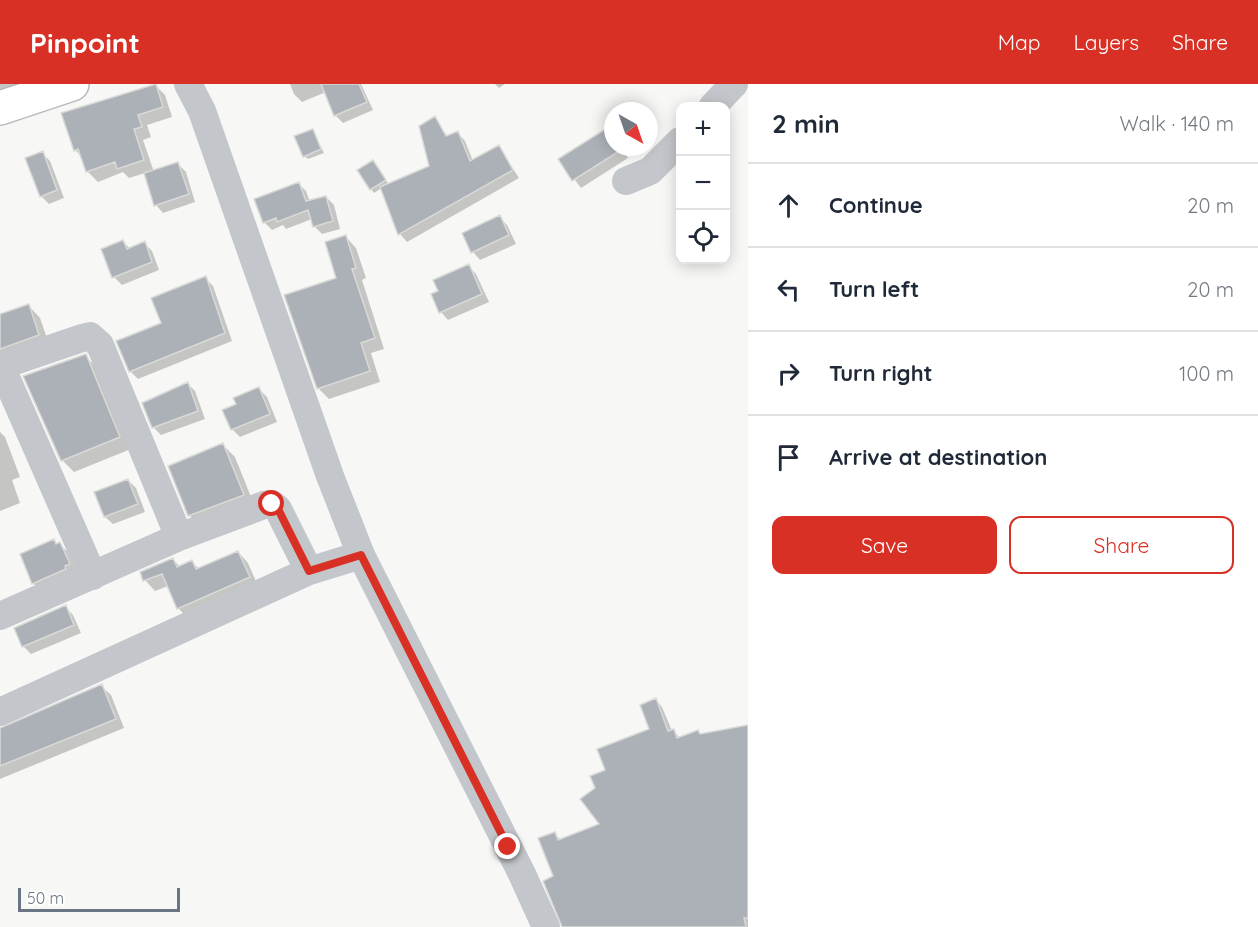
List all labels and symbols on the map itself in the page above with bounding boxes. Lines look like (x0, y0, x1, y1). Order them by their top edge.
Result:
north arrow (604, 102, 658, 156)
route start (258, 490, 284, 516)
route end (494, 833, 520, 859)
scale bar (18, 885, 180, 912)

